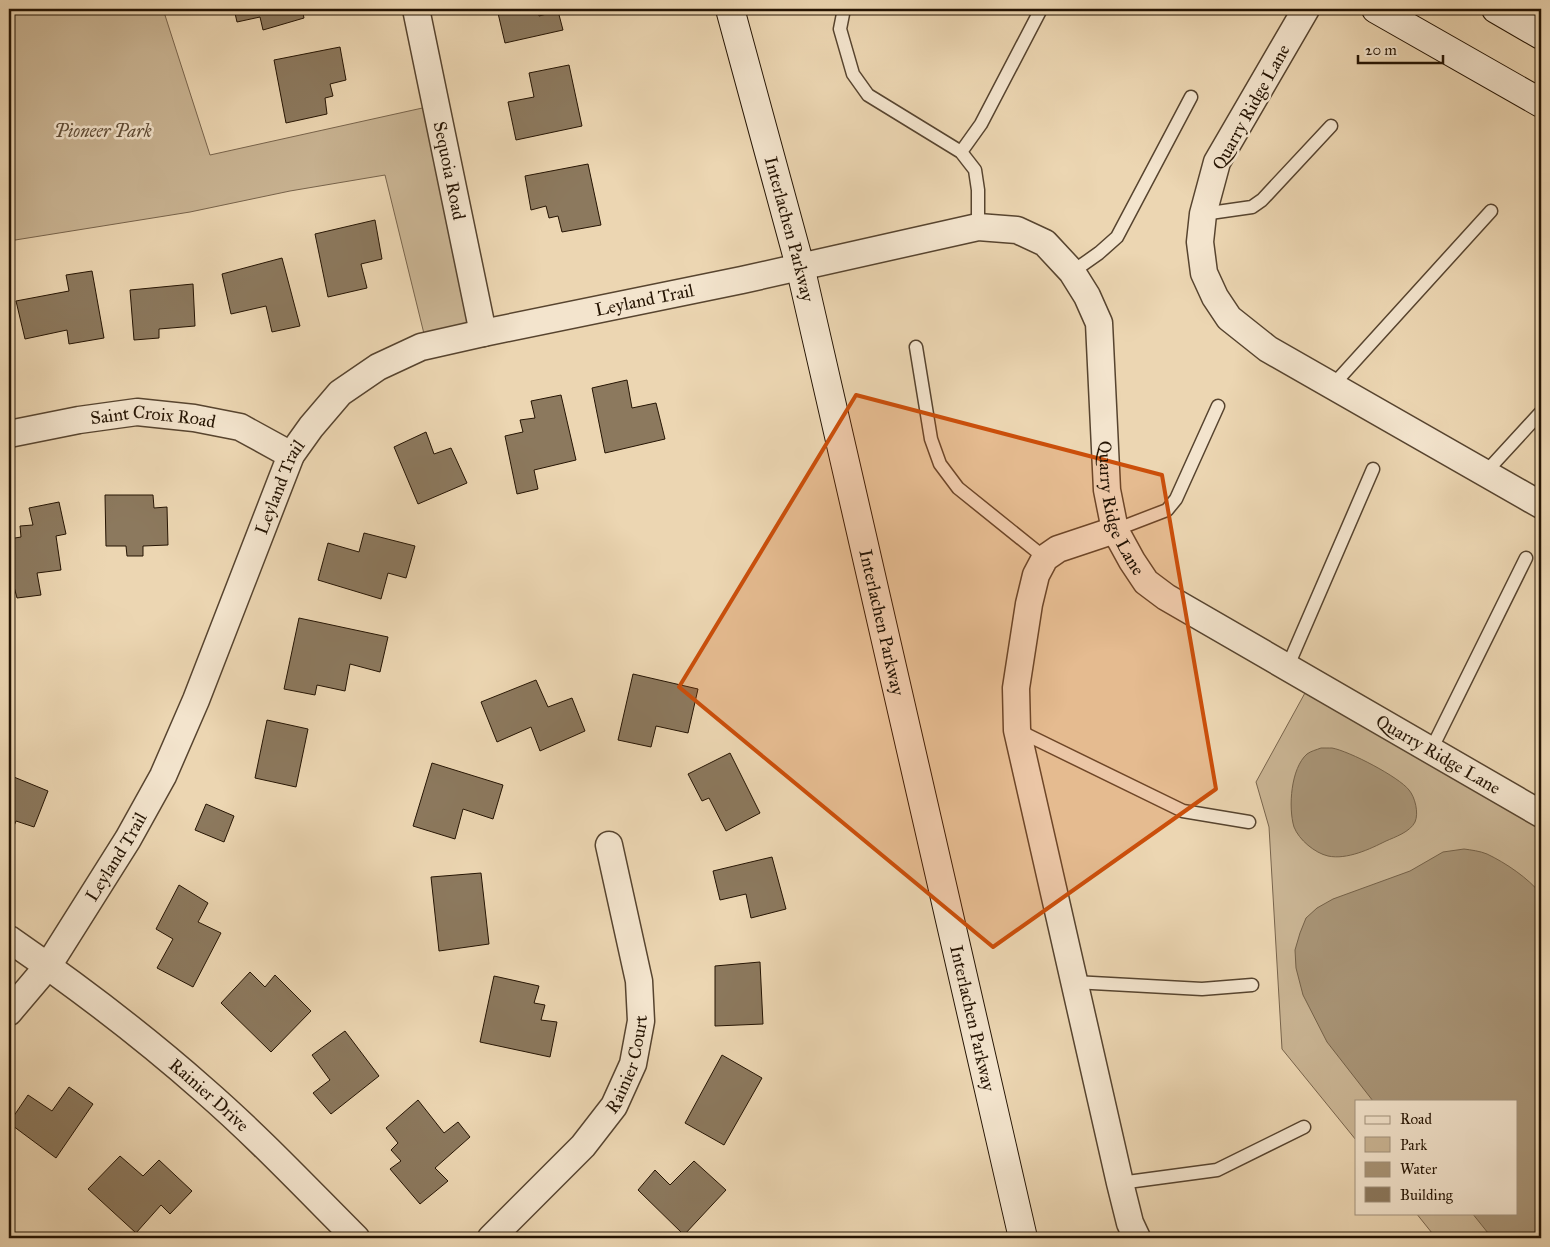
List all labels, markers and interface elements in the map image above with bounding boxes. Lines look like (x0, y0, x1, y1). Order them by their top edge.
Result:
scale bar (1358, 32, 1442, 64)
street label: Quarry Ridge Lane (1207, 40, 1295, 174)
text: 20 m (1365, 41, 1397, 59)
street label: Sequoia Road (429, 119, 470, 222)
park label: Pioneer Park (54, 120, 152, 142)
street label: Interlachen Parkway (760, 154, 819, 304)
street label: Leyland Trail (593, 279, 696, 321)
street label: Saint Croix Road (89, 401, 218, 433)
street label: Leyland Trail (250, 435, 309, 538)
street label: Quarry Ridge Lane (1094, 440, 1149, 579)
street label: Interlachen Parkway (854, 547, 909, 698)
street label: Quarry Ridge Lane (1372, 710, 1504, 799)
street label: Leyland Trail (81, 808, 152, 905)
street label: Interlachen Parkway (945, 943, 1000, 1094)
street label: Rainier Court (601, 1014, 652, 1118)
street label: Rainier Drive (165, 1054, 254, 1136)
legend (1355, 1100, 1518, 1214)
text: Road (1400, 1110, 1432, 1128)
text: Park (1400, 1136, 1427, 1154)
text: Water (1400, 1160, 1437, 1178)
text: Building (1400, 1186, 1454, 1204)

